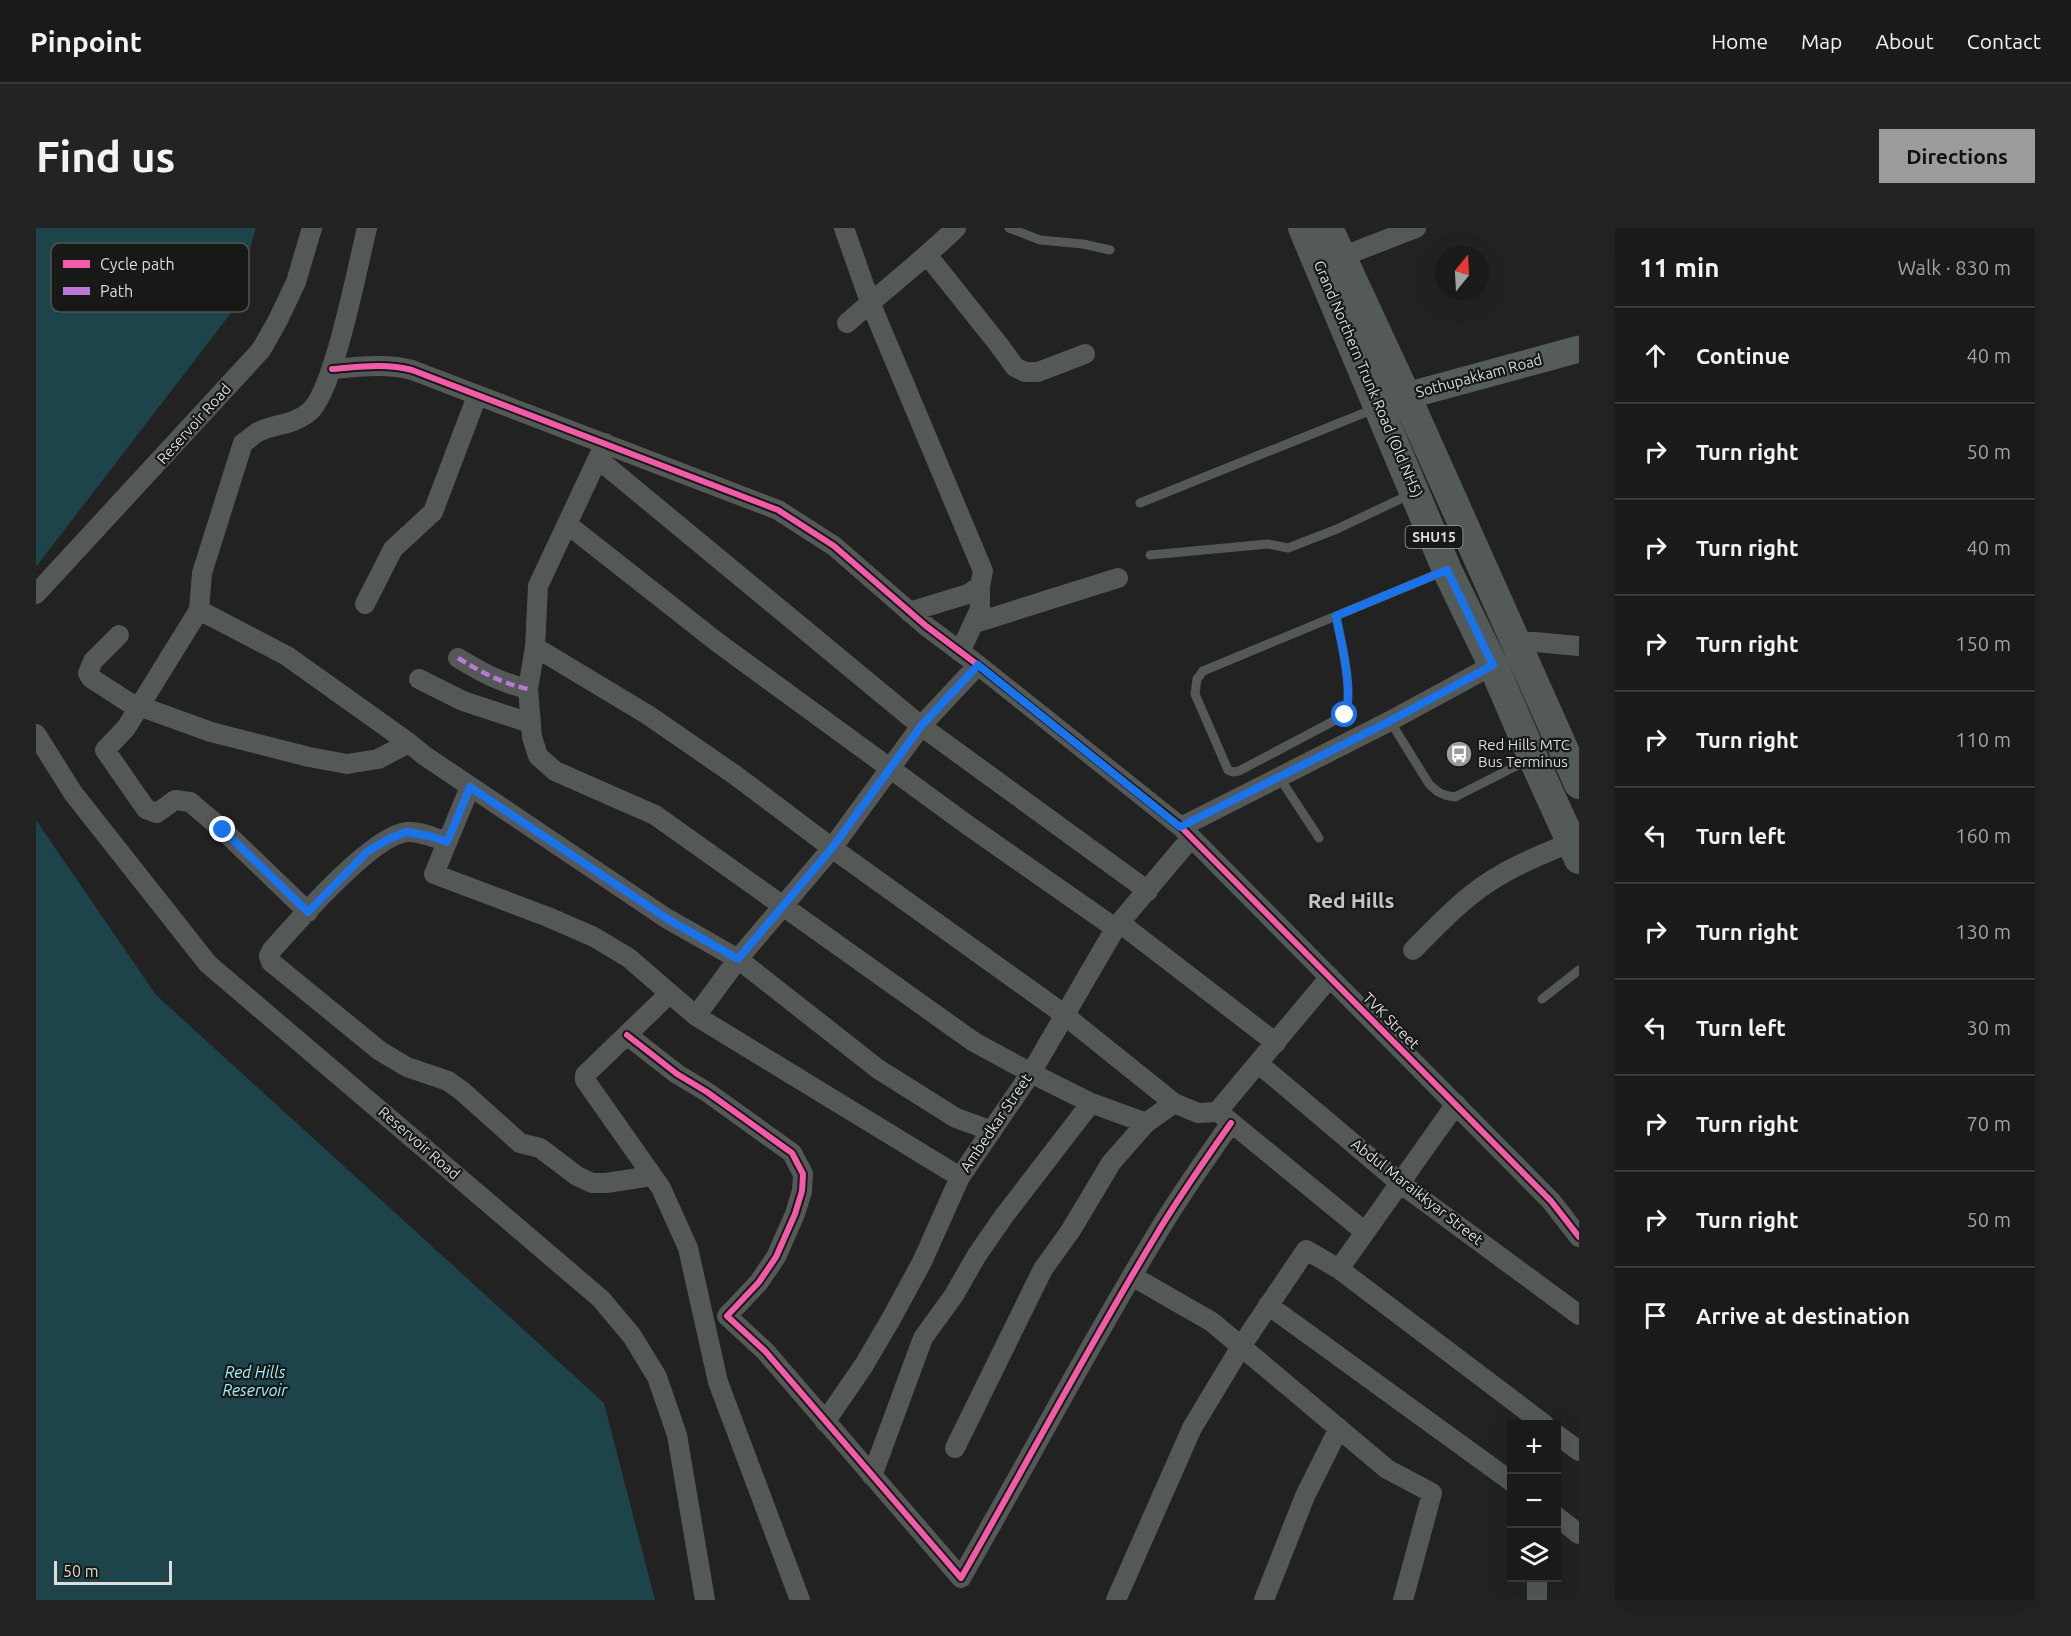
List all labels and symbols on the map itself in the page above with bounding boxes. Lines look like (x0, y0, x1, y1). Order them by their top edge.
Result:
legend (51, 243, 249, 312)
north arrow (1435, 246, 1489, 300)
text: Cycle path (100, 255, 175, 273)
street label: Grand Northern Trunk Road (Old NH5) (1311, 258, 1426, 500)
text: Path (100, 282, 133, 300)
street label: Sothupakkam Road (1414, 350, 1544, 401)
street label: Reservoir Road (153, 380, 234, 467)
road number: SHU15 (1406, 526, 1462, 548)
route start (1331, 701, 1357, 727)
place label: Red Hills MTC Bus Terminus (1478, 736, 1570, 770)
bus stop icon: Red Hills MTC Bus Terminus (1444, 739, 1474, 769)
route end (209, 816, 235, 842)
district label: Red Hills (1308, 888, 1394, 912)
street label: TVK Street (1360, 989, 1423, 1052)
street label: Ambedkar Street (956, 1070, 1035, 1175)
street label: Reservoir Road (375, 1103, 463, 1182)
street label: Abdul Maraikkyar Street (1348, 1135, 1486, 1248)
water label: Red Hills Reservoir (223, 1363, 288, 1399)
scale bar (54, 1558, 172, 1586)

